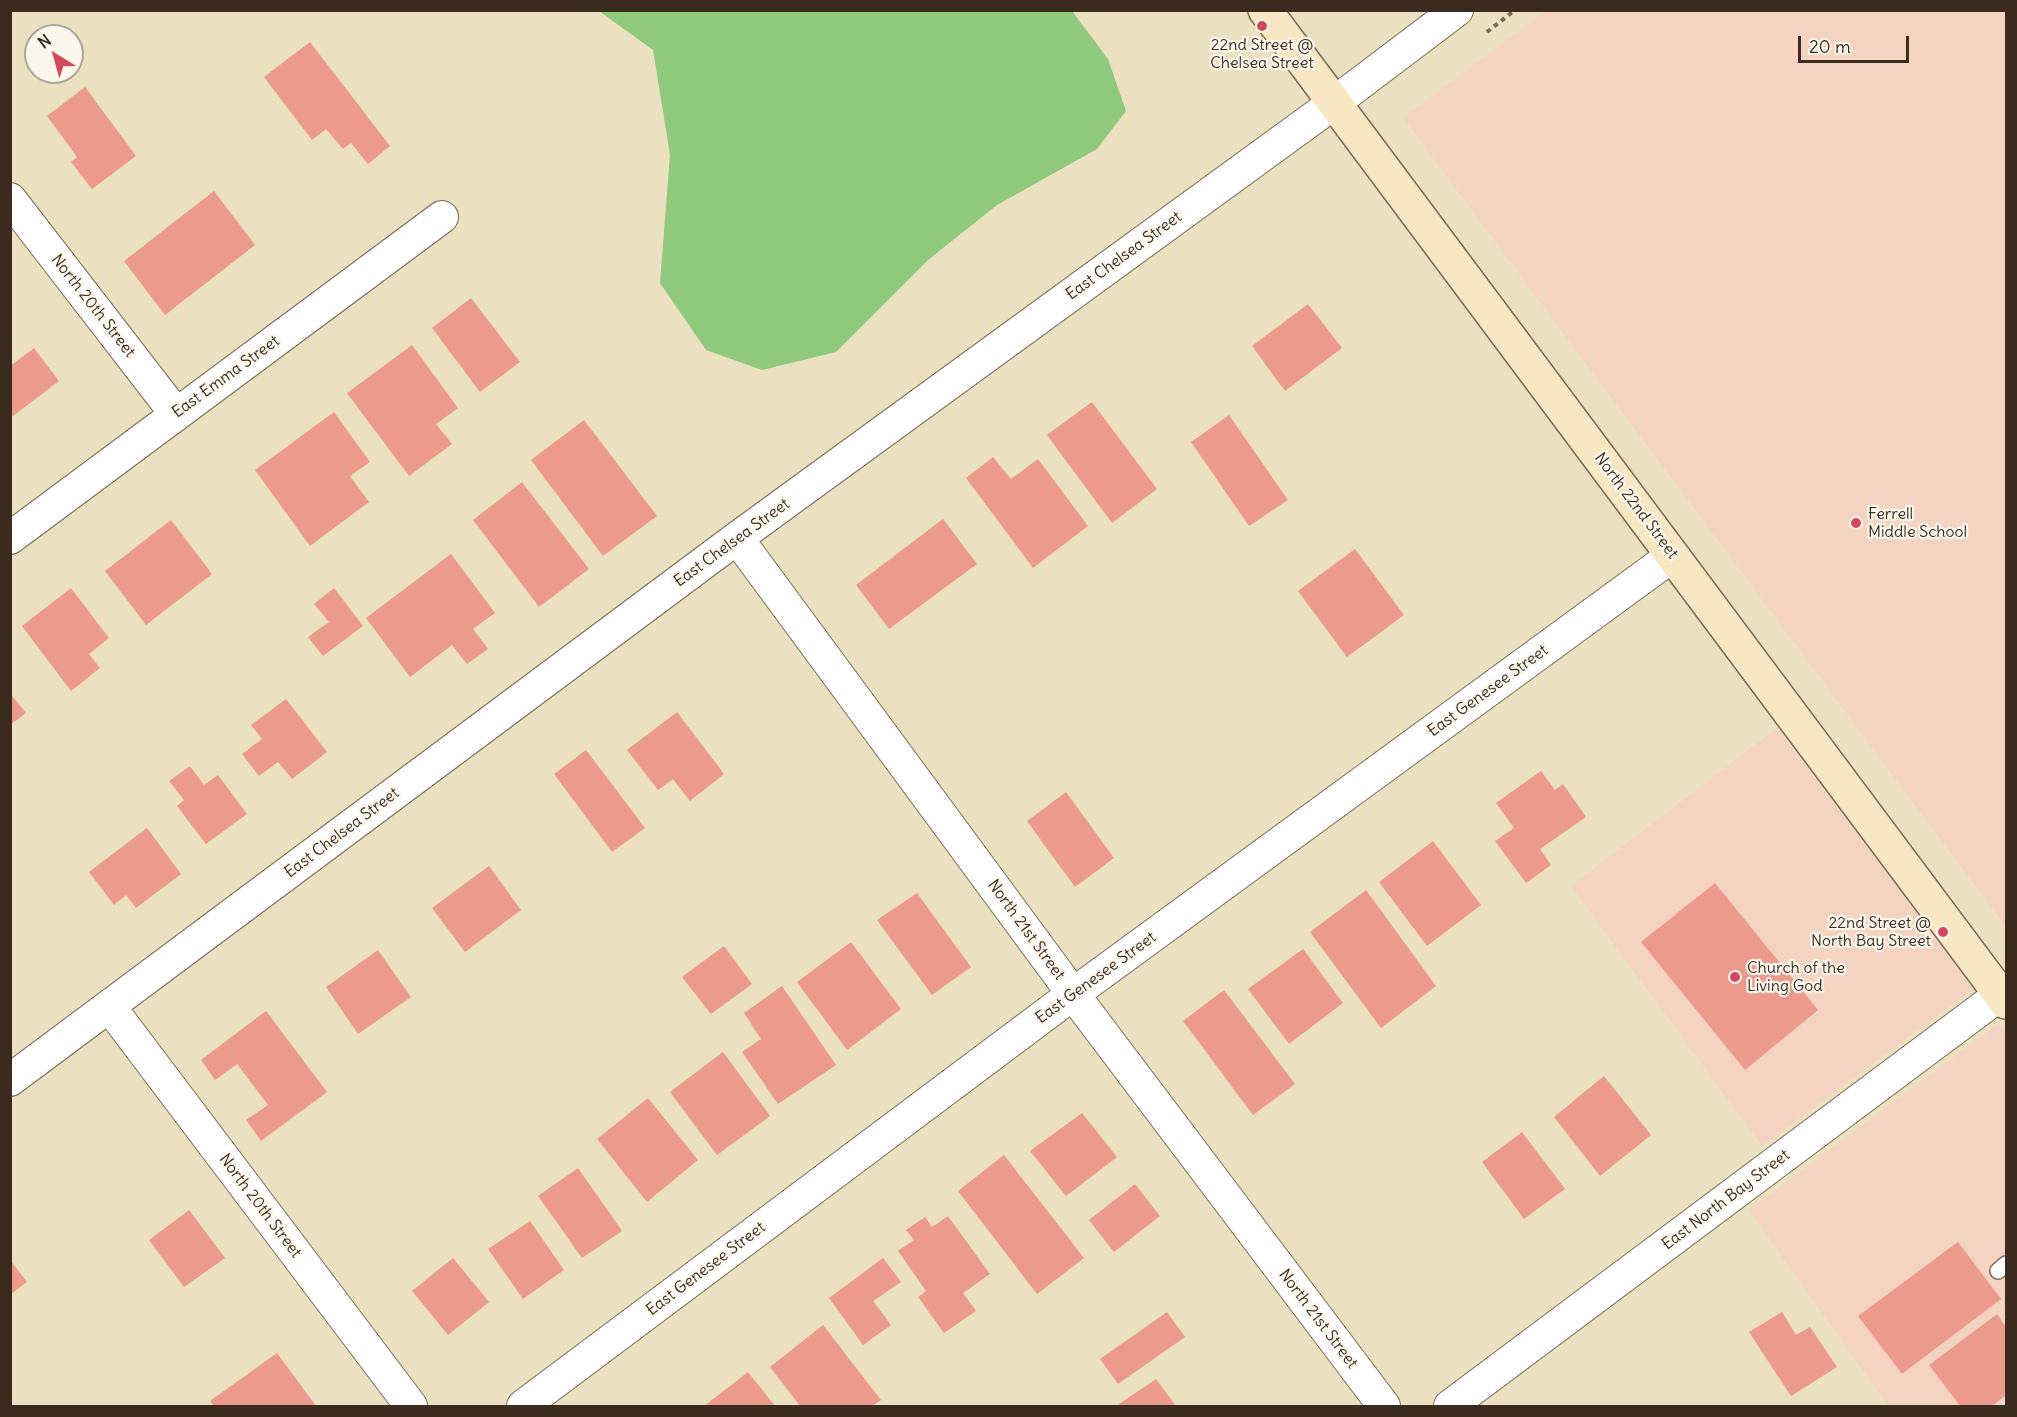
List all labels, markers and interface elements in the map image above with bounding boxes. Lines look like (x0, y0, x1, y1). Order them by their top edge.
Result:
marker: 22nd Street @ Chelsea Street (1255, 19, 1269, 33)
north arrow (24, 24, 84, 84)
scale bar (1801, 24, 1912, 62)
text: N (34, 30, 55, 53)
place label: 22nd Street @ Chelsea Street (1210, 35, 1314, 73)
text: 20 m (1809, 35, 1851, 58)
street label: East Chelsea Street (1062, 208, 1186, 304)
street label: North 20th Street (47, 251, 139, 361)
street label: East Emma Street (169, 332, 283, 422)
street label: North 22nd Street (1590, 449, 1682, 563)
street label: East Chelsea Street (670, 495, 794, 591)
place label: Ferrell Middle School (1868, 504, 1967, 542)
marker: Ferrell Middle School (1849, 516, 1863, 530)
street label: East Genesee Street (1424, 641, 1552, 741)
street label: East Chelsea Street (281, 784, 403, 882)
street label: North 21st Street (983, 876, 1069, 984)
place label: 22nd Street @ North Bay Street (1811, 913, 1931, 951)
marker: 22nd Street @ North Bay Street (1936, 925, 1950, 939)
street label: East Genesee Street (1032, 928, 1160, 1028)
place label: Church of the Living God (1747, 958, 1845, 996)
marker: Church of the Living God (1728, 970, 1742, 984)
street label: East North Bay Street (1658, 1146, 1794, 1254)
street label: North 20th Street (215, 1150, 305, 1262)
street label: East Genesee Street (643, 1218, 769, 1320)
street label: North 21st Street (1274, 1266, 1362, 1372)

